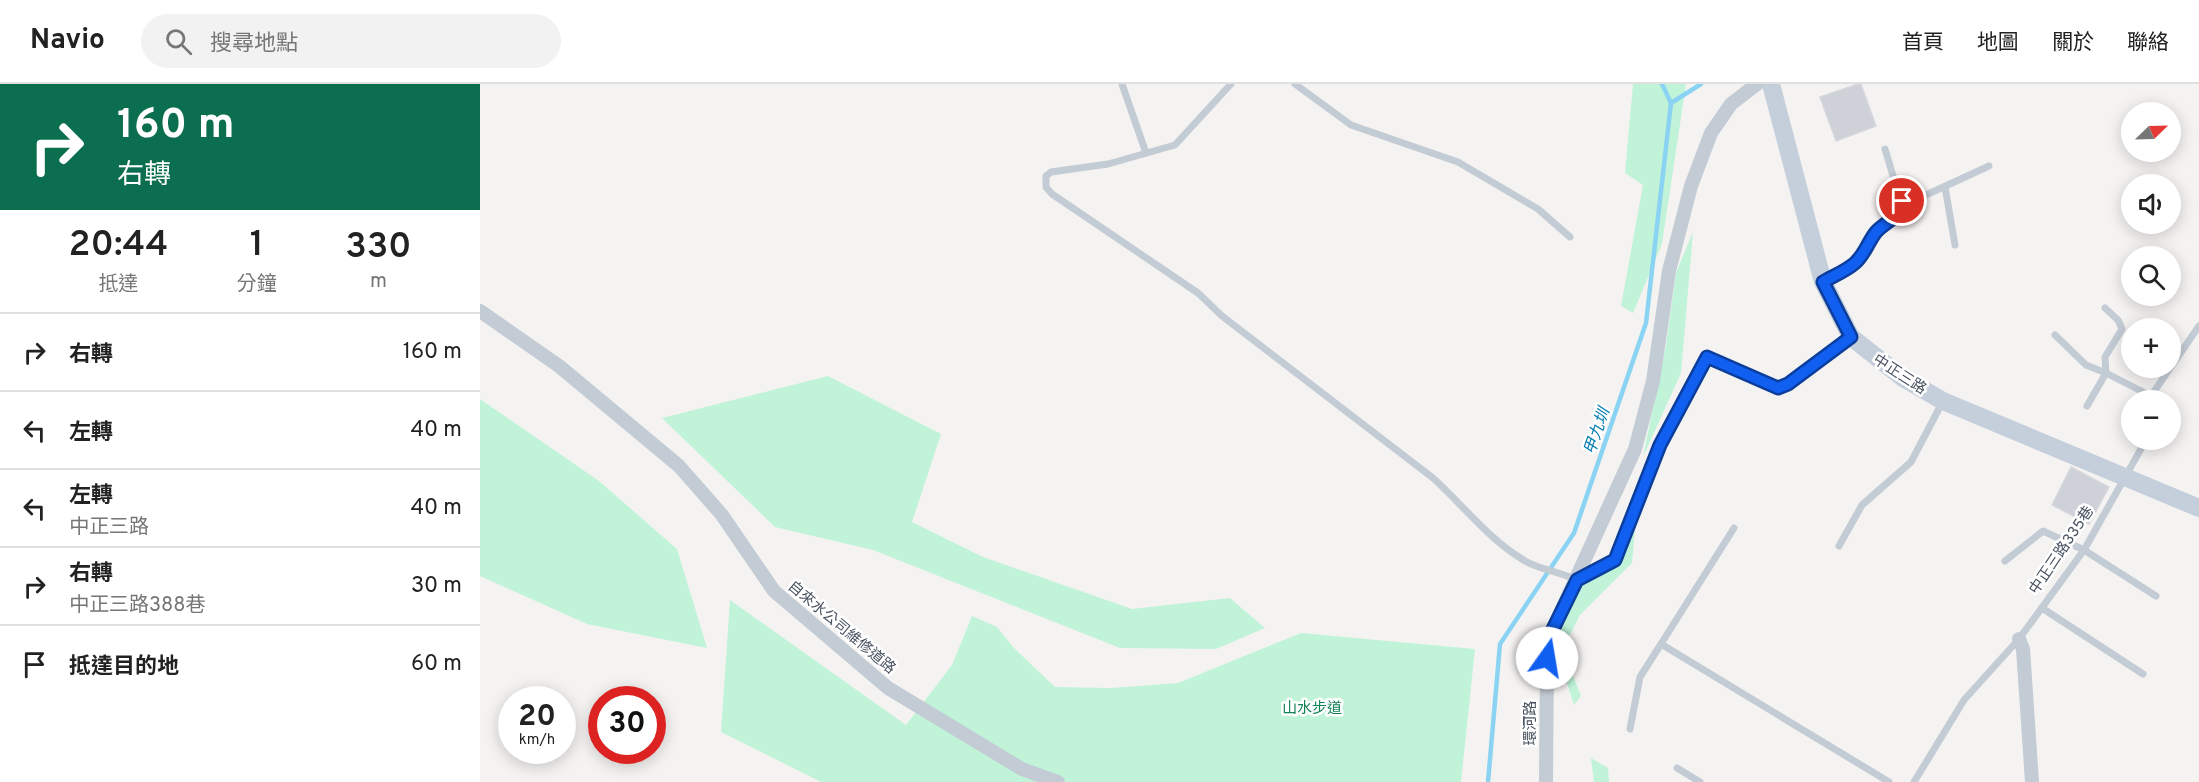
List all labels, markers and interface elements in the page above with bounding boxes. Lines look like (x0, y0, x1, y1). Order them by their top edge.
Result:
search box (141, 14, 561, 68)
text: Navio (30, 23, 105, 59)
icon: search (162, 25, 195, 58)
text: 首頁 (1902, 30, 1944, 57)
text: 地圖 (1977, 30, 2019, 57)
text: 關於 (2052, 30, 2094, 57)
text: 聯絡 (2127, 30, 2169, 57)
text: 搜尋地點 (210, 31, 298, 58)
text: 160 m (117, 100, 235, 153)
north arrow (2121, 102, 2181, 162)
map controls (2121, 102, 2181, 450)
icon: right (18, 108, 96, 186)
text: 右轉 (117, 159, 171, 193)
button: sound (2121, 174, 2181, 234)
pin (1876, 175, 1927, 226)
icon: arrive (1885, 184, 1918, 217)
text: 20:44 (68, 223, 168, 269)
text: 1 (250, 223, 264, 269)
text: 330 (345, 225, 412, 271)
button: search (2121, 246, 2181, 306)
text: m (370, 269, 387, 295)
text: 抵達 (98, 272, 138, 298)
text: 分鐘 (237, 272, 277, 298)
button: + (2121, 318, 2181, 378)
icon: right (18, 336, 51, 369)
text: 160 m (403, 339, 462, 366)
text: 右轉 (69, 342, 113, 369)
street label: 中正三路 (1869, 351, 1930, 400)
button: − (2121, 390, 2181, 450)
water label: 甲九圳 (1581, 404, 1616, 458)
icon: left (18, 414, 51, 447)
text: 40 m (410, 417, 462, 444)
text: 左轉 (69, 420, 113, 447)
text: 左轉 (69, 483, 113, 510)
icon: left (18, 492, 51, 525)
text: 40 m (410, 495, 462, 522)
street label: 中正三路335巷 (2026, 503, 2099, 599)
text: 中正三路 (69, 515, 149, 541)
text: 右轉 (69, 561, 113, 588)
icon: right (18, 570, 51, 603)
text: 30 m (411, 573, 462, 600)
street label: 自來水公司維修道路 (783, 577, 899, 679)
text: 中正三路388巷 (69, 593, 205, 619)
position arrow (1515, 626, 1579, 690)
icon: arrive (18, 648, 51, 681)
text: 60 m (411, 651, 462, 678)
text: 抵達目的地 (69, 654, 179, 681)
speed limit sign: 30 (588, 686, 666, 764)
text: 20 (518, 699, 556, 736)
park label: 山水步道 (1282, 700, 1342, 719)
street label: 環河路 (1522, 700, 1541, 746)
text: km/h (519, 731, 555, 750)

